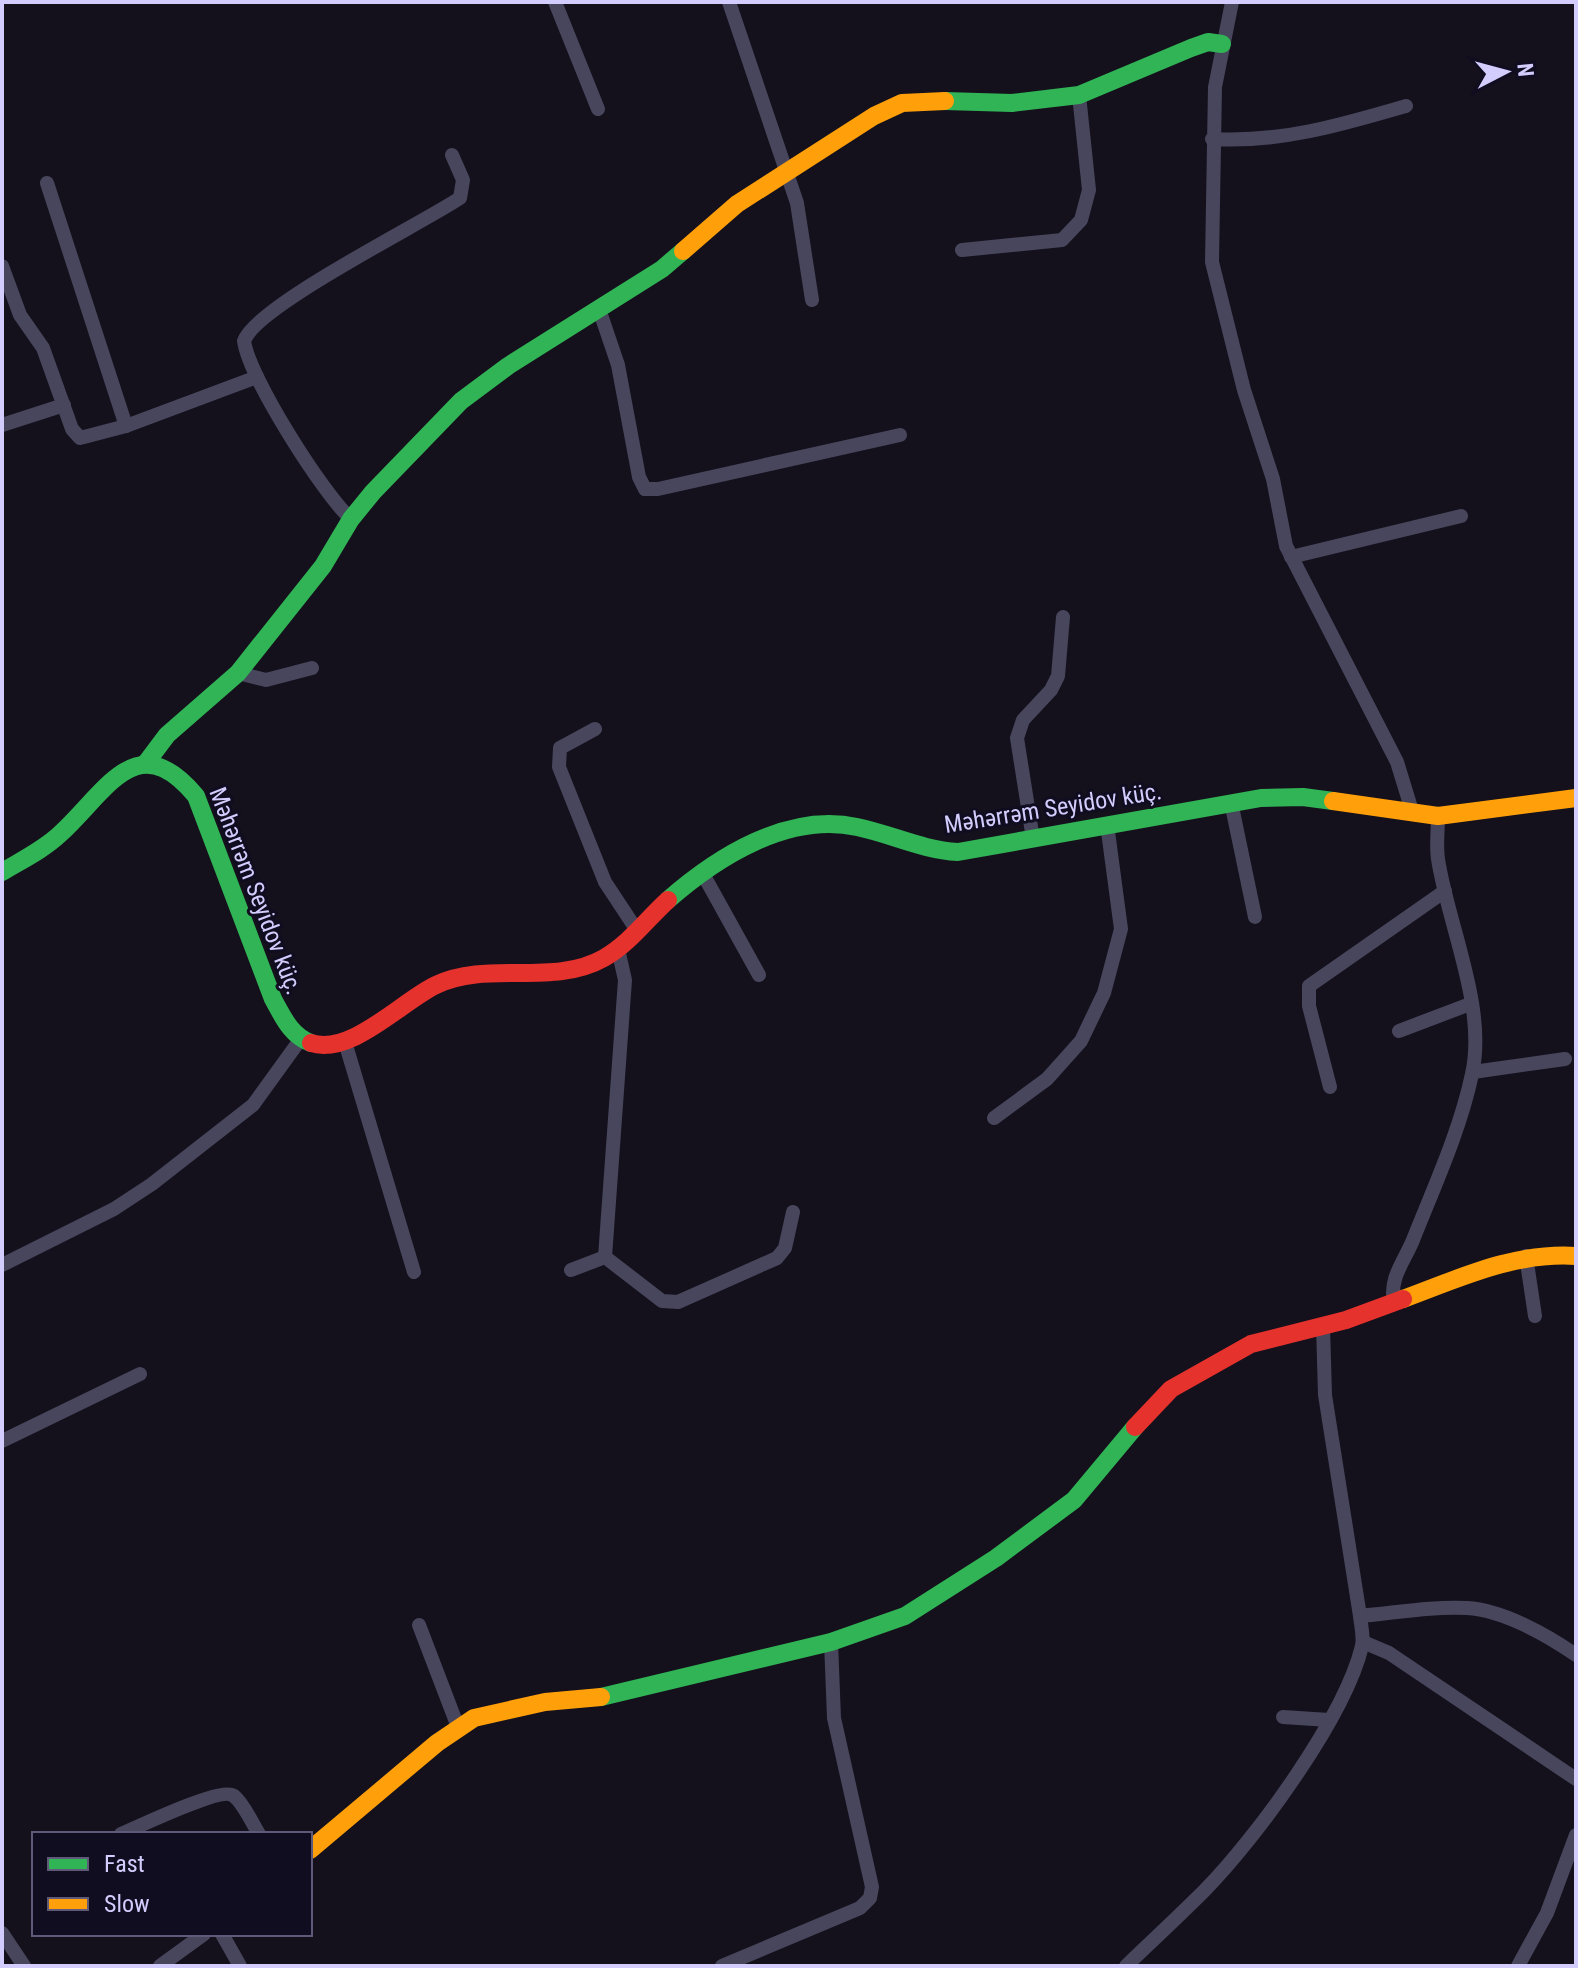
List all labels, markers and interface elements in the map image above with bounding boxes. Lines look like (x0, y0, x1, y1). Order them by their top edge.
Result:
north arrow (1466, 32, 1546, 112)
text: N (1512, 62, 1539, 78)
street label: Məhərrəm Seyidov küç. (942, 777, 1164, 839)
street label: Məhərrəm Seyidov küç. (204, 783, 308, 999)
legend (32, 1832, 312, 1936)
text: Fast (104, 1850, 145, 1878)
text: Slow (104, 1890, 150, 1918)

